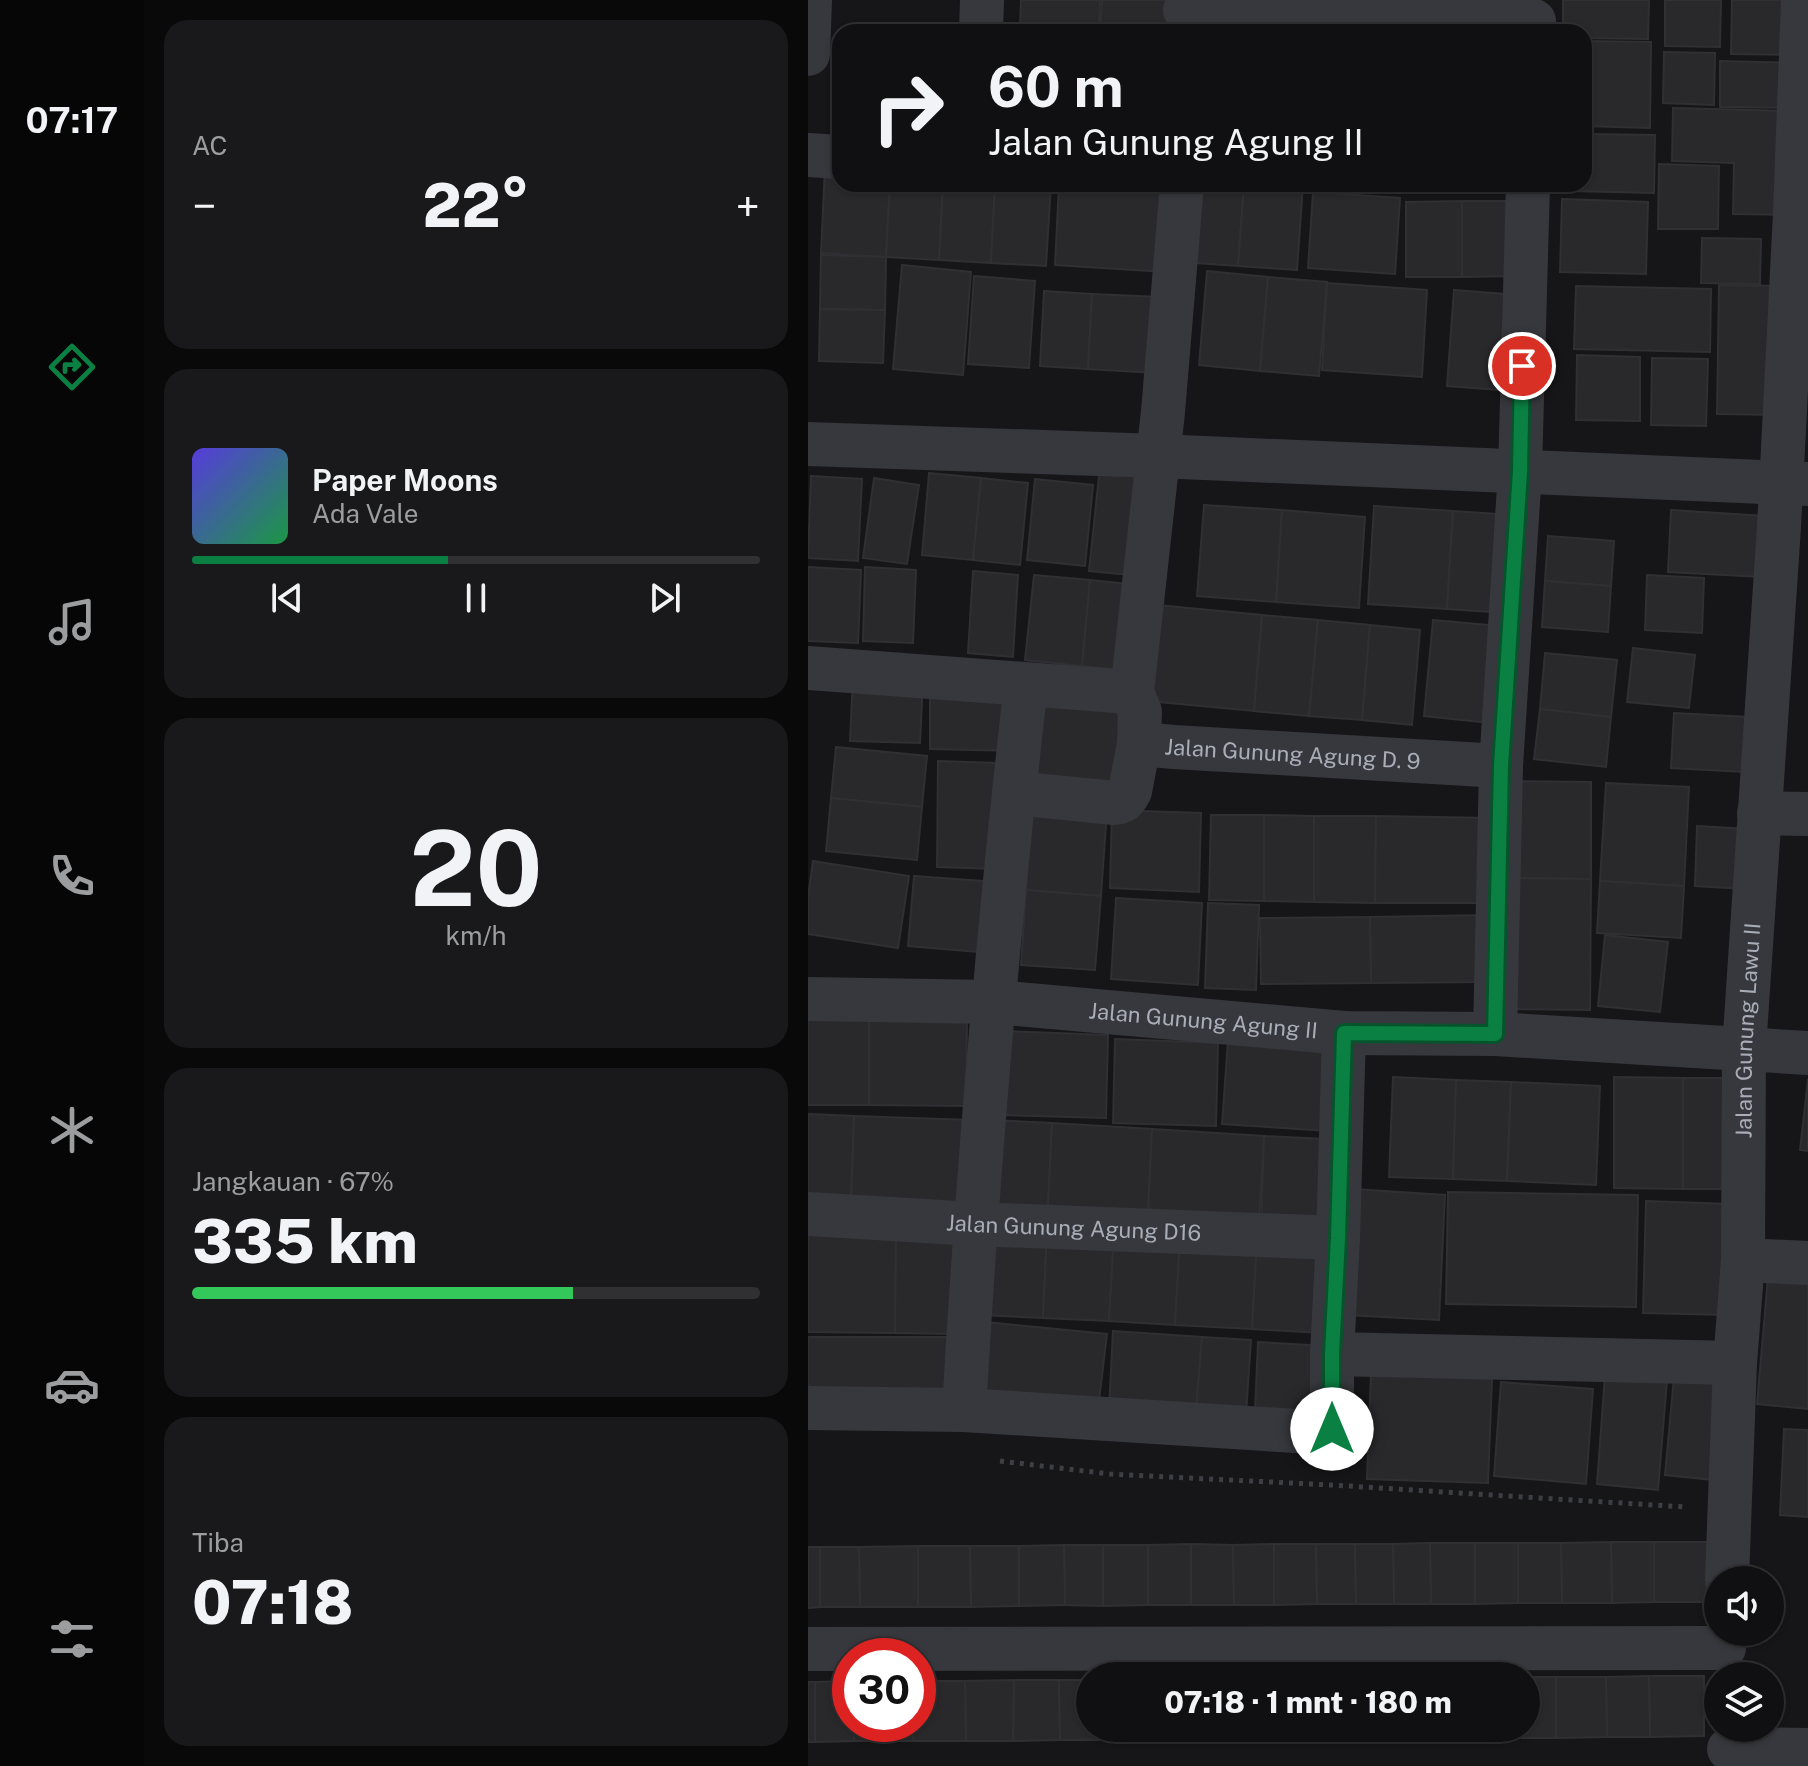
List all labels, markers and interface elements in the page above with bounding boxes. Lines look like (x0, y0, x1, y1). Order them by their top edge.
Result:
text: 60 m (988, 54, 1124, 120)
icon: right (856, 56, 960, 160)
text: 07:17 (26, 99, 118, 141)
text: Jalan Gunung Agung II (988, 121, 1364, 163)
text: AC (192, 130, 227, 161)
text: 22° (422, 170, 530, 241)
text: − (192, 180, 216, 232)
text: + (736, 180, 760, 232)
pin (1488, 332, 1556, 400)
icon: directions (44, 339, 100, 395)
icon: arrive (1500, 344, 1544, 388)
text: Paper Moons (312, 462, 498, 498)
text: Ada Vale (312, 498, 418, 529)
icon: previous (265, 576, 309, 620)
icon: pause (454, 576, 498, 620)
icon: next (643, 576, 687, 620)
icon: music (44, 594, 100, 650)
street label: Jalan Gunung Agung D. 9 (1164, 733, 1421, 774)
text: 20 (409, 807, 543, 929)
icon: phone (44, 848, 100, 904)
text: km/h (445, 920, 507, 951)
street label: Jalan Gunung Lawu II (1731, 922, 1765, 1138)
street label: Jalan Gunung Agung II (1088, 997, 1319, 1044)
icon: climate (44, 1102, 100, 1158)
text: Jangkauan · 67% (192, 1166, 394, 1197)
text: 335 km (192, 1206, 418, 1277)
street label: Jalan Gunung Agung D16 (945, 1209, 1202, 1246)
icon: car (44, 1357, 100, 1413)
position arrow (1290, 1387, 1374, 1471)
text: Tiba (192, 1527, 244, 1558)
map controls (1704, 1566, 1784, 1742)
button: sound (1704, 1566, 1784, 1646)
text: 07:18 (192, 1567, 353, 1638)
icon: filters (44, 1611, 100, 1667)
speed limit sign: 30 (832, 1638, 936, 1742)
button: layers (1704, 1662, 1784, 1742)
text: 07:18 · 1 mnt · 180 m (1164, 1684, 1452, 1720)

